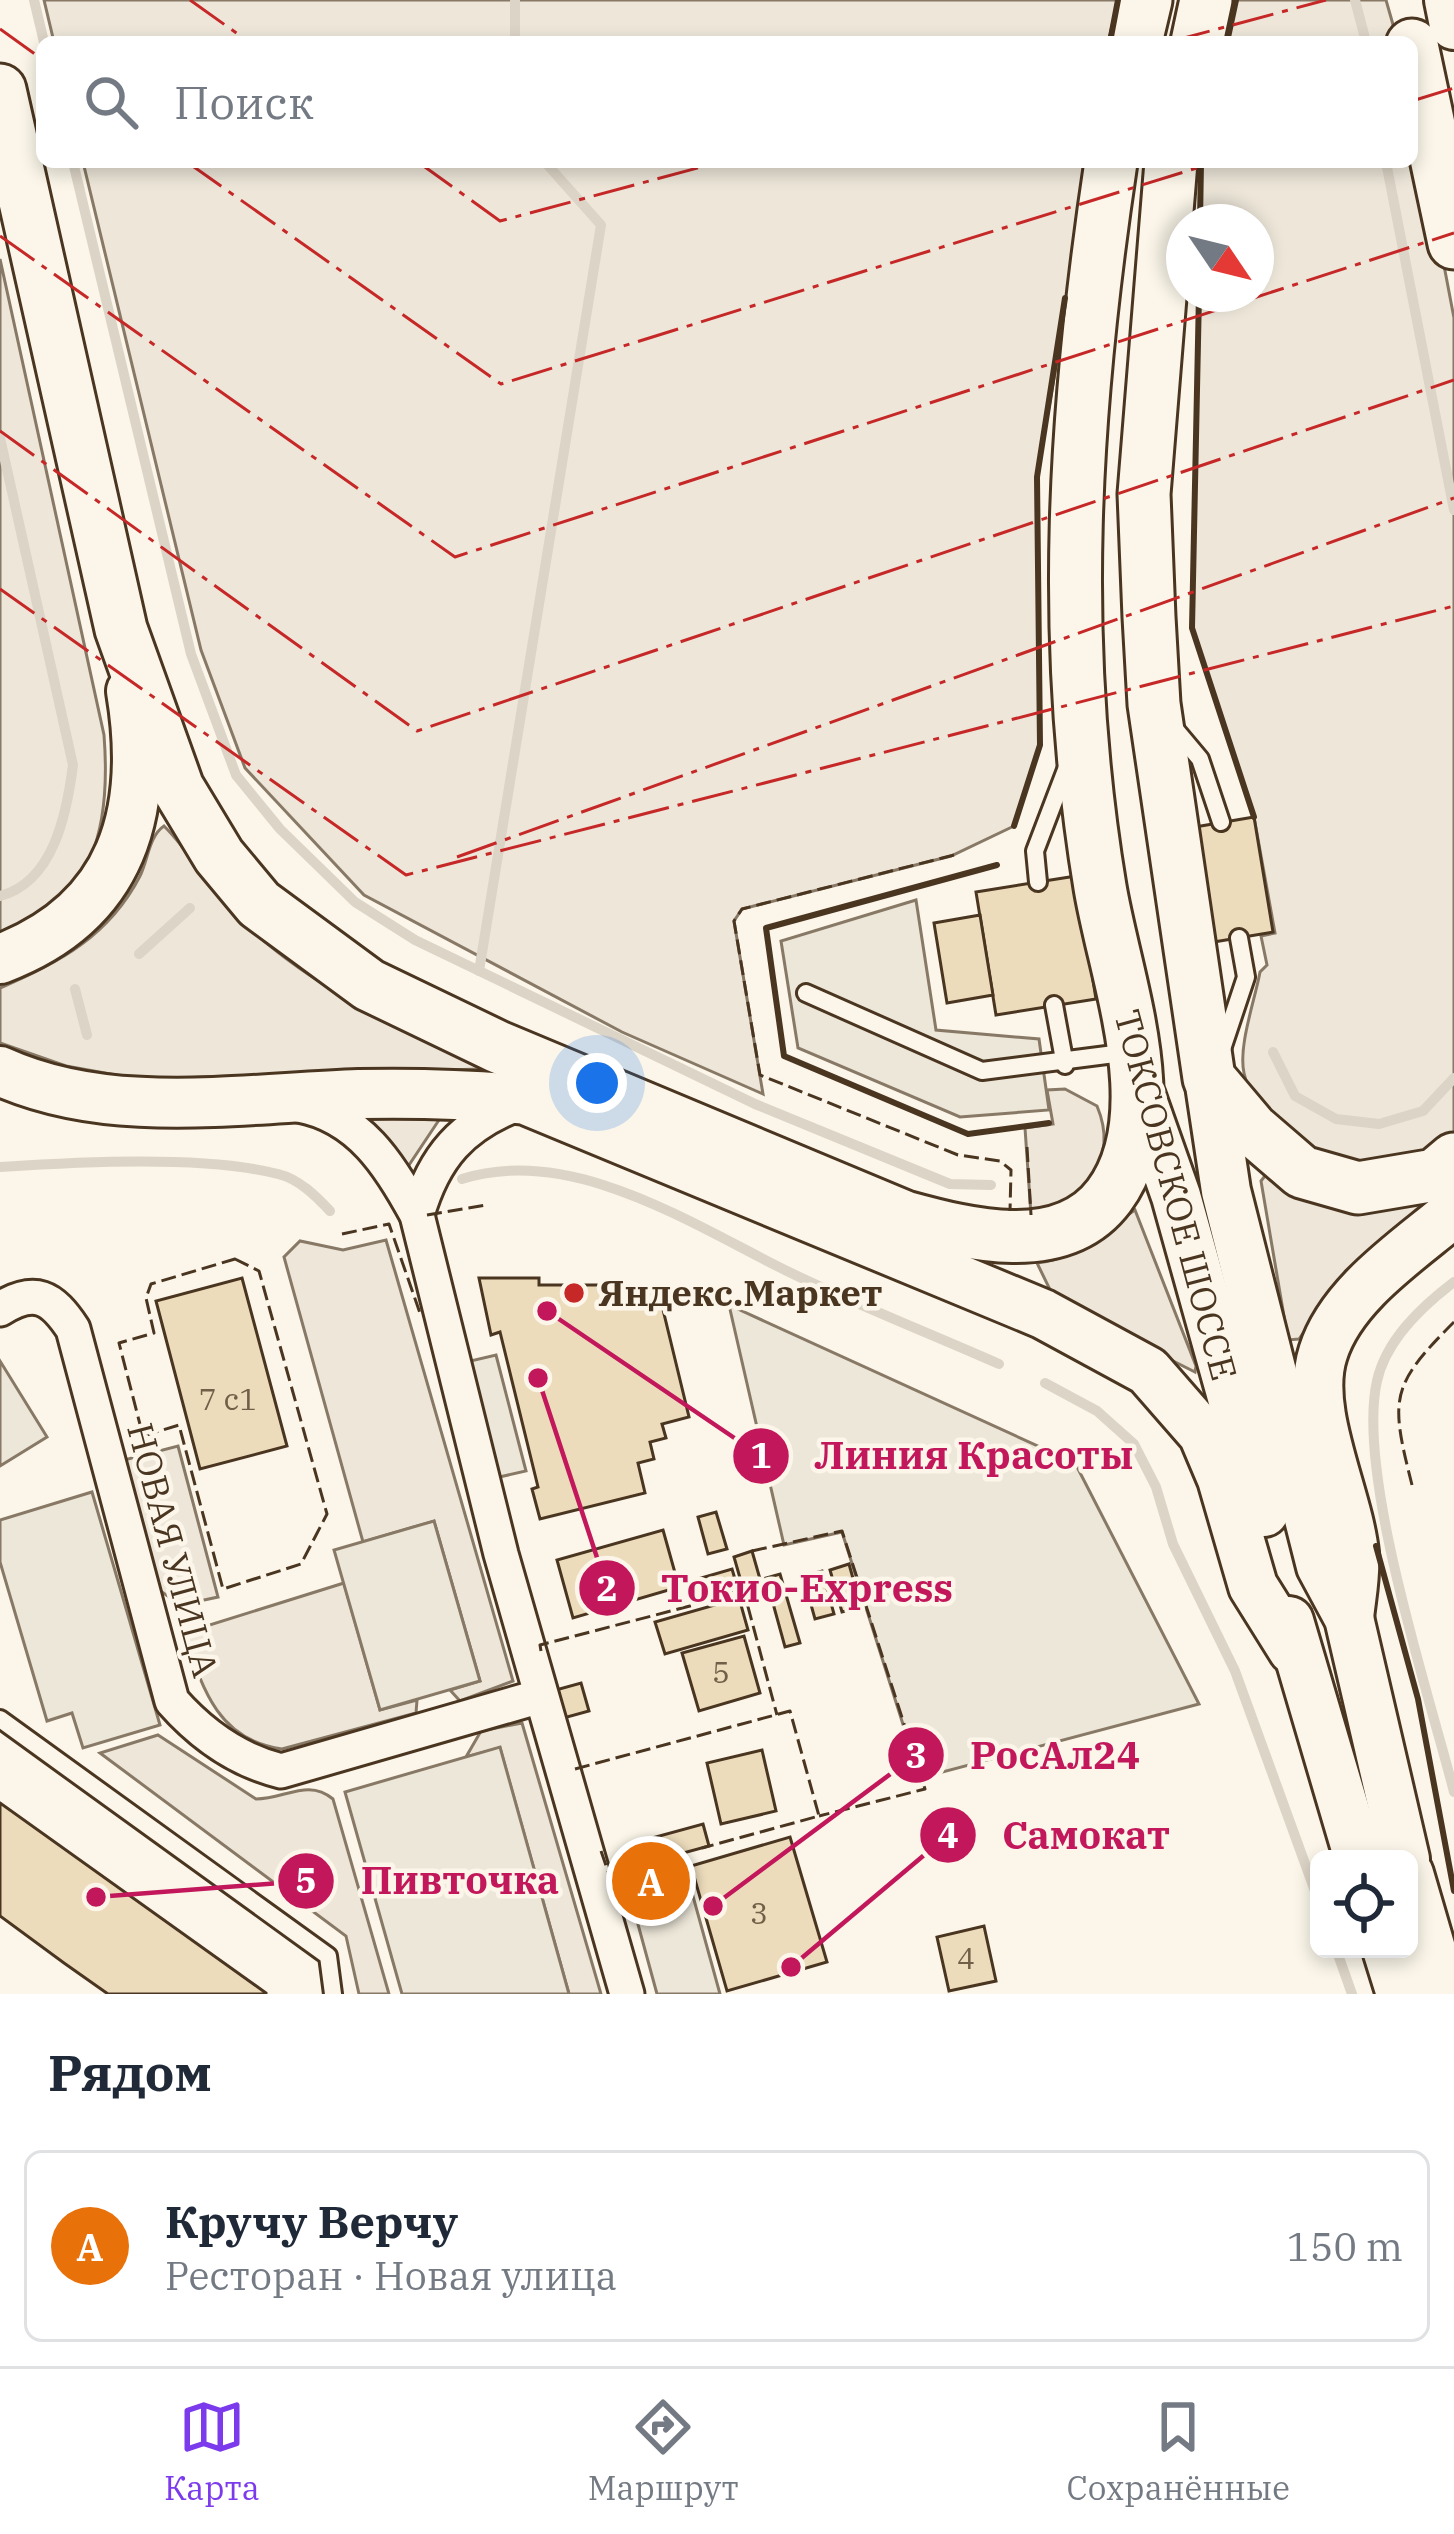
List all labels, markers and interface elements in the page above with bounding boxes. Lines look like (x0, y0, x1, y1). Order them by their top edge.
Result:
search box (36, 36, 1418, 168)
icon: search (78, 69, 144, 135)
text: Поиск (174, 73, 314, 131)
north arrow (1166, 204, 1274, 312)
street label: ТОКСОВСКОЕ ШОССЕ (1104, 1005, 1249, 1385)
your location (567, 1053, 627, 1113)
place label: Яндекс.Маркет (598, 1269, 882, 1316)
marker: Яндекс.Маркет (561, 1280, 587, 1306)
house number: 7 с1 (199, 1379, 257, 1418)
street label: НОВАЯ УЛИЦА (117, 1418, 230, 1682)
callout: Линия Красоты (731, 1418, 1158, 1493)
text: Линия Красоты (815, 1429, 1133, 1480)
text: 1 (750, 1431, 772, 1478)
callout: Токио-Express (577, 1551, 977, 1626)
text: Токио-Express (661, 1562, 953, 1613)
text: 2 (596, 1564, 618, 1611)
house number: 5 (712, 1652, 730, 1691)
callout: РосАл24 (886, 1718, 1164, 1793)
text: РосАл24 (970, 1729, 1140, 1780)
text: 3 (905, 1731, 927, 1778)
callout: Самокат (918, 1798, 1194, 1873)
text: Самокат (1002, 1809, 1170, 1860)
text: 4 (937, 1811, 959, 1858)
pin: A (612, 1836, 690, 1926)
callout: Пивточка (276, 1843, 583, 1918)
map controls (1310, 1850, 1418, 1958)
button: locate (1310, 1850, 1418, 1958)
text: Пивточка (361, 1854, 559, 1905)
text: 5 (295, 1856, 317, 1903)
house number: 3 (750, 1893, 768, 1932)
house number: 4 (957, 1938, 975, 1977)
text: Рядом (48, 2039, 212, 2105)
text: Кручу Верчу (165, 2192, 458, 2250)
text: A (76, 2221, 104, 2272)
text: 150 m (1287, 2221, 1403, 2272)
text: Ресторан · Новая улица (165, 2250, 617, 2301)
tab: Карта (164, 2394, 260, 2509)
tab: Маршрут (588, 2394, 739, 2509)
tab: Сохранённые (1067, 2394, 1290, 2509)

